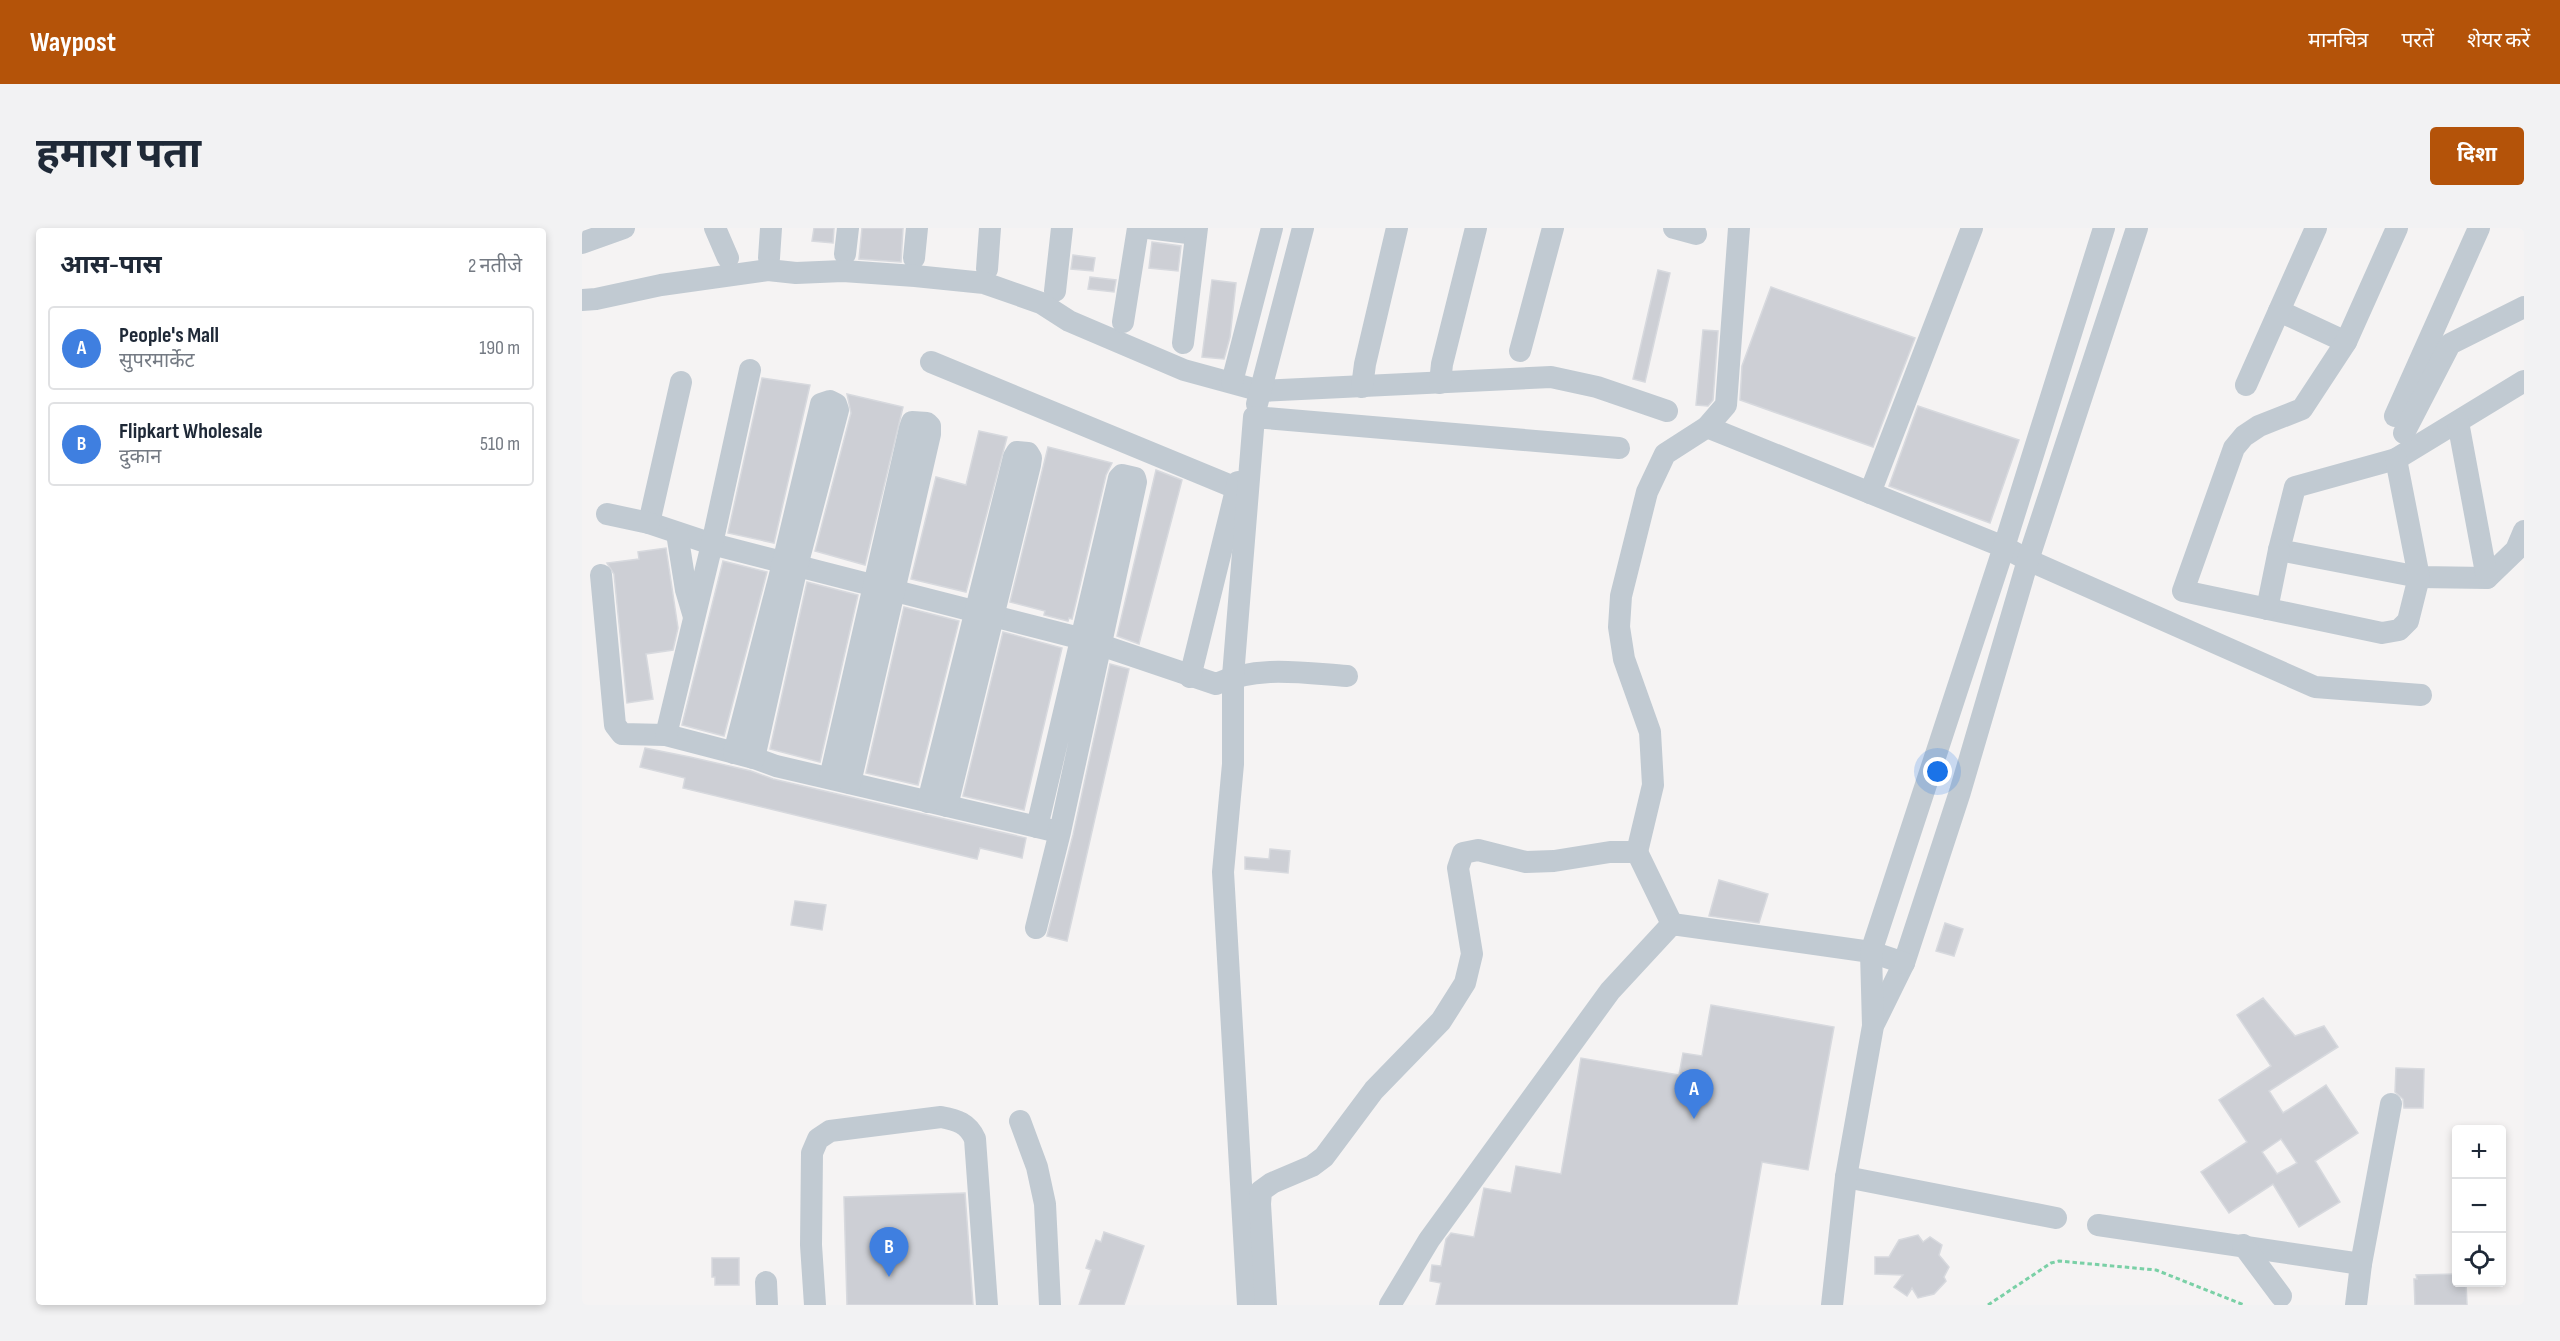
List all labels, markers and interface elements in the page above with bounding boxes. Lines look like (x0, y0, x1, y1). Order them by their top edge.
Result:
text: Waypost (30, 26, 116, 59)
text: मानचित्र (2308, 28, 2368, 53)
text: परतें (2401, 28, 2434, 53)
text: शेयर करें (2467, 28, 2530, 53)
button: दिशा (2430, 127, 2524, 185)
text: हमारा पता (36, 129, 201, 180)
text: आस-पास (60, 250, 162, 281)
text: 2 नतीजे (468, 254, 522, 278)
text: People's Mall (119, 322, 219, 349)
text: A (77, 336, 86, 360)
text: 190 m (479, 336, 520, 360)
text: सुपरमार्केट (119, 349, 195, 373)
text: Flipkart Wholesale (119, 418, 263, 445)
text: B (77, 432, 86, 456)
text: 510 m (480, 432, 520, 456)
text: दुकान (119, 445, 161, 469)
your location (1923, 757, 1952, 786)
pin: A (1674, 1070, 1714, 1119)
map controls (2452, 1125, 2506, 1287)
button: + (2452, 1125, 2506, 1179)
button: − (2452, 1179, 2506, 1233)
pin: B (870, 1228, 908, 1277)
button: locate (2452, 1233, 2506, 1287)

